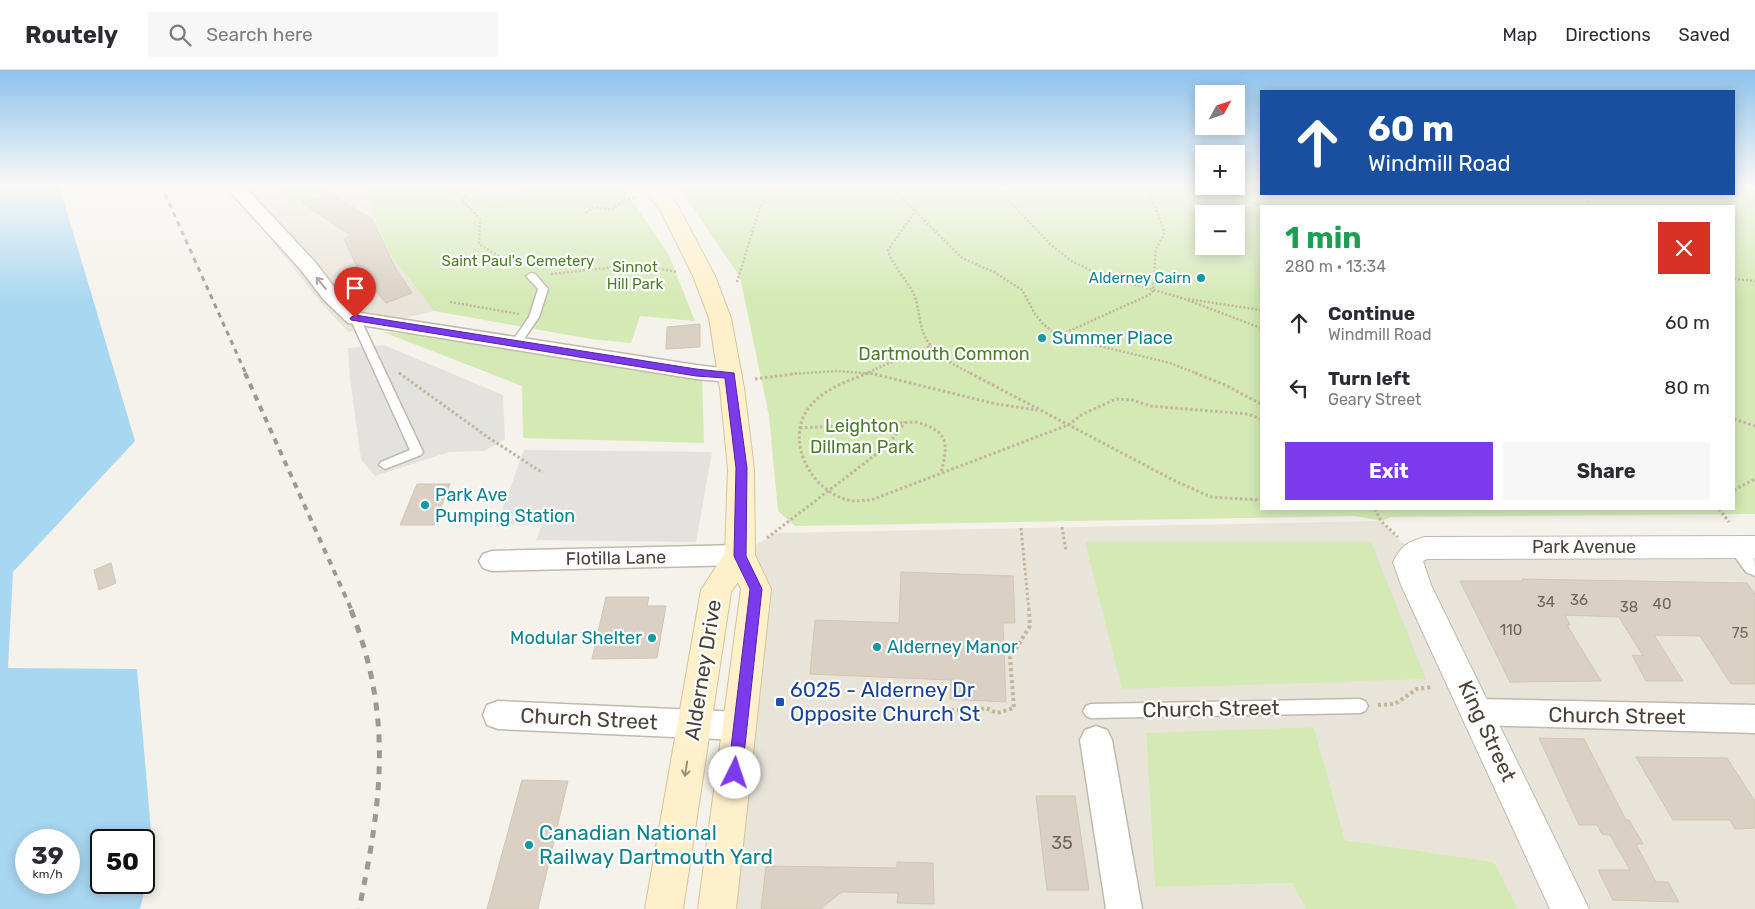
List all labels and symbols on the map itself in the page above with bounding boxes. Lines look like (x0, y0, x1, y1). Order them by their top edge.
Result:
north arrow (1195, 85, 1245, 135)
park label: Saint Paul's Cemetery (442, 252, 594, 270)
park label: Sinnot Hill Park (607, 258, 664, 293)
pin (334, 267, 376, 318)
place label: Alderney Cairn (1089, 269, 1191, 287)
marker: Alderney Cairn (1195, 272, 1207, 284)
one-way arrow (315, 277, 326, 290)
place label: Summer Place (1052, 327, 1173, 349)
marker: Summer Place (1036, 332, 1048, 344)
park label: Dartmouth Common (858, 343, 1030, 365)
park label: Leighton Dillman Park (810, 415, 915, 458)
place label: Park Ave Pumping Station (435, 484, 575, 527)
marker: Park Ave Pumping Station (419, 499, 431, 511)
street label: Park Avenue (1532, 536, 1636, 558)
street label: Flotilla Lane (565, 546, 667, 570)
house number: 36 (1570, 591, 1588, 609)
house number: 34 (1537, 593, 1555, 611)
house number: 40 (1653, 595, 1671, 613)
street label: Alderney Drive (679, 598, 726, 742)
house number: 38 (1620, 598, 1638, 616)
house number: 110 (1500, 621, 1522, 639)
house number: 75 (1732, 624, 1748, 642)
place label: Modular Shelter (510, 627, 642, 649)
marker: Modular Shelter (646, 632, 658, 644)
place label: Alderney Manor (887, 636, 1018, 658)
marker: Alderney Manor (871, 641, 883, 653)
street label: King Street (1453, 676, 1522, 785)
place label: 6025 - Alderney Dr Opposite Church St (790, 677, 980, 726)
street label: Church Street (1142, 695, 1280, 722)
marker: 6025 - Alderney Dr Opposite Church St (774, 696, 786, 708)
street label: Church Street (520, 702, 658, 735)
street label: Church Street (1548, 702, 1686, 729)
position arrow (708, 746, 760, 798)
one-way arrow (681, 761, 691, 777)
place label: Canadian National Railway Dartmouth Yard (539, 820, 773, 869)
speed limit sign: 50 (90, 829, 155, 894)
house number: 35 (1051, 832, 1073, 854)
marker: Canadian National Railway Dartmouth Yard (523, 839, 535, 851)

